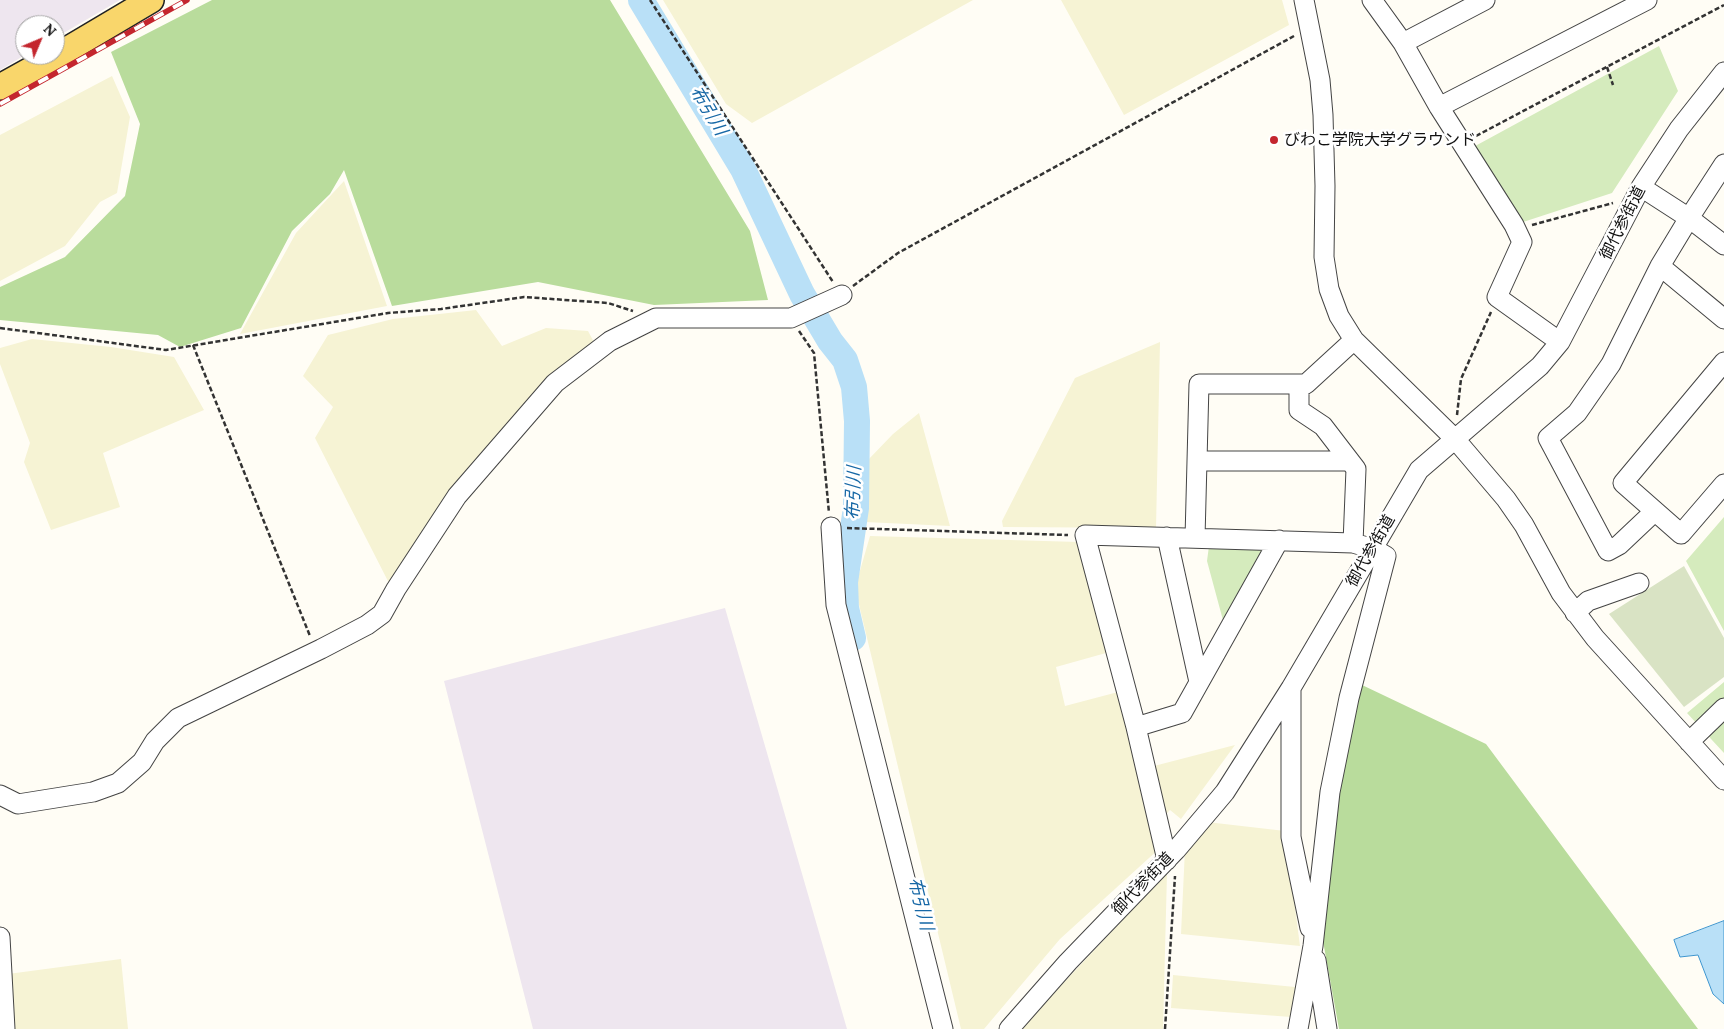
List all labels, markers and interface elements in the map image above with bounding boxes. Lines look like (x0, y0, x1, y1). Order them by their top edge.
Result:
north arrow (15, 15, 65, 65)
text: N (40, 20, 60, 40)
water label: 布引川 (685, 82, 731, 140)
place label: びわこ学院大学グラウンド (1284, 130, 1476, 150)
marker: びわこ学院大学グラウンド (1268, 134, 1280, 146)
street label: 御代参街道 (1596, 183, 1650, 263)
water label: 布引川 (842, 466, 866, 520)
street label: 御代参街道 (1343, 512, 1399, 590)
street label: 御代参街道 (1108, 849, 1178, 919)
water label: 布引川 (903, 875, 937, 933)

